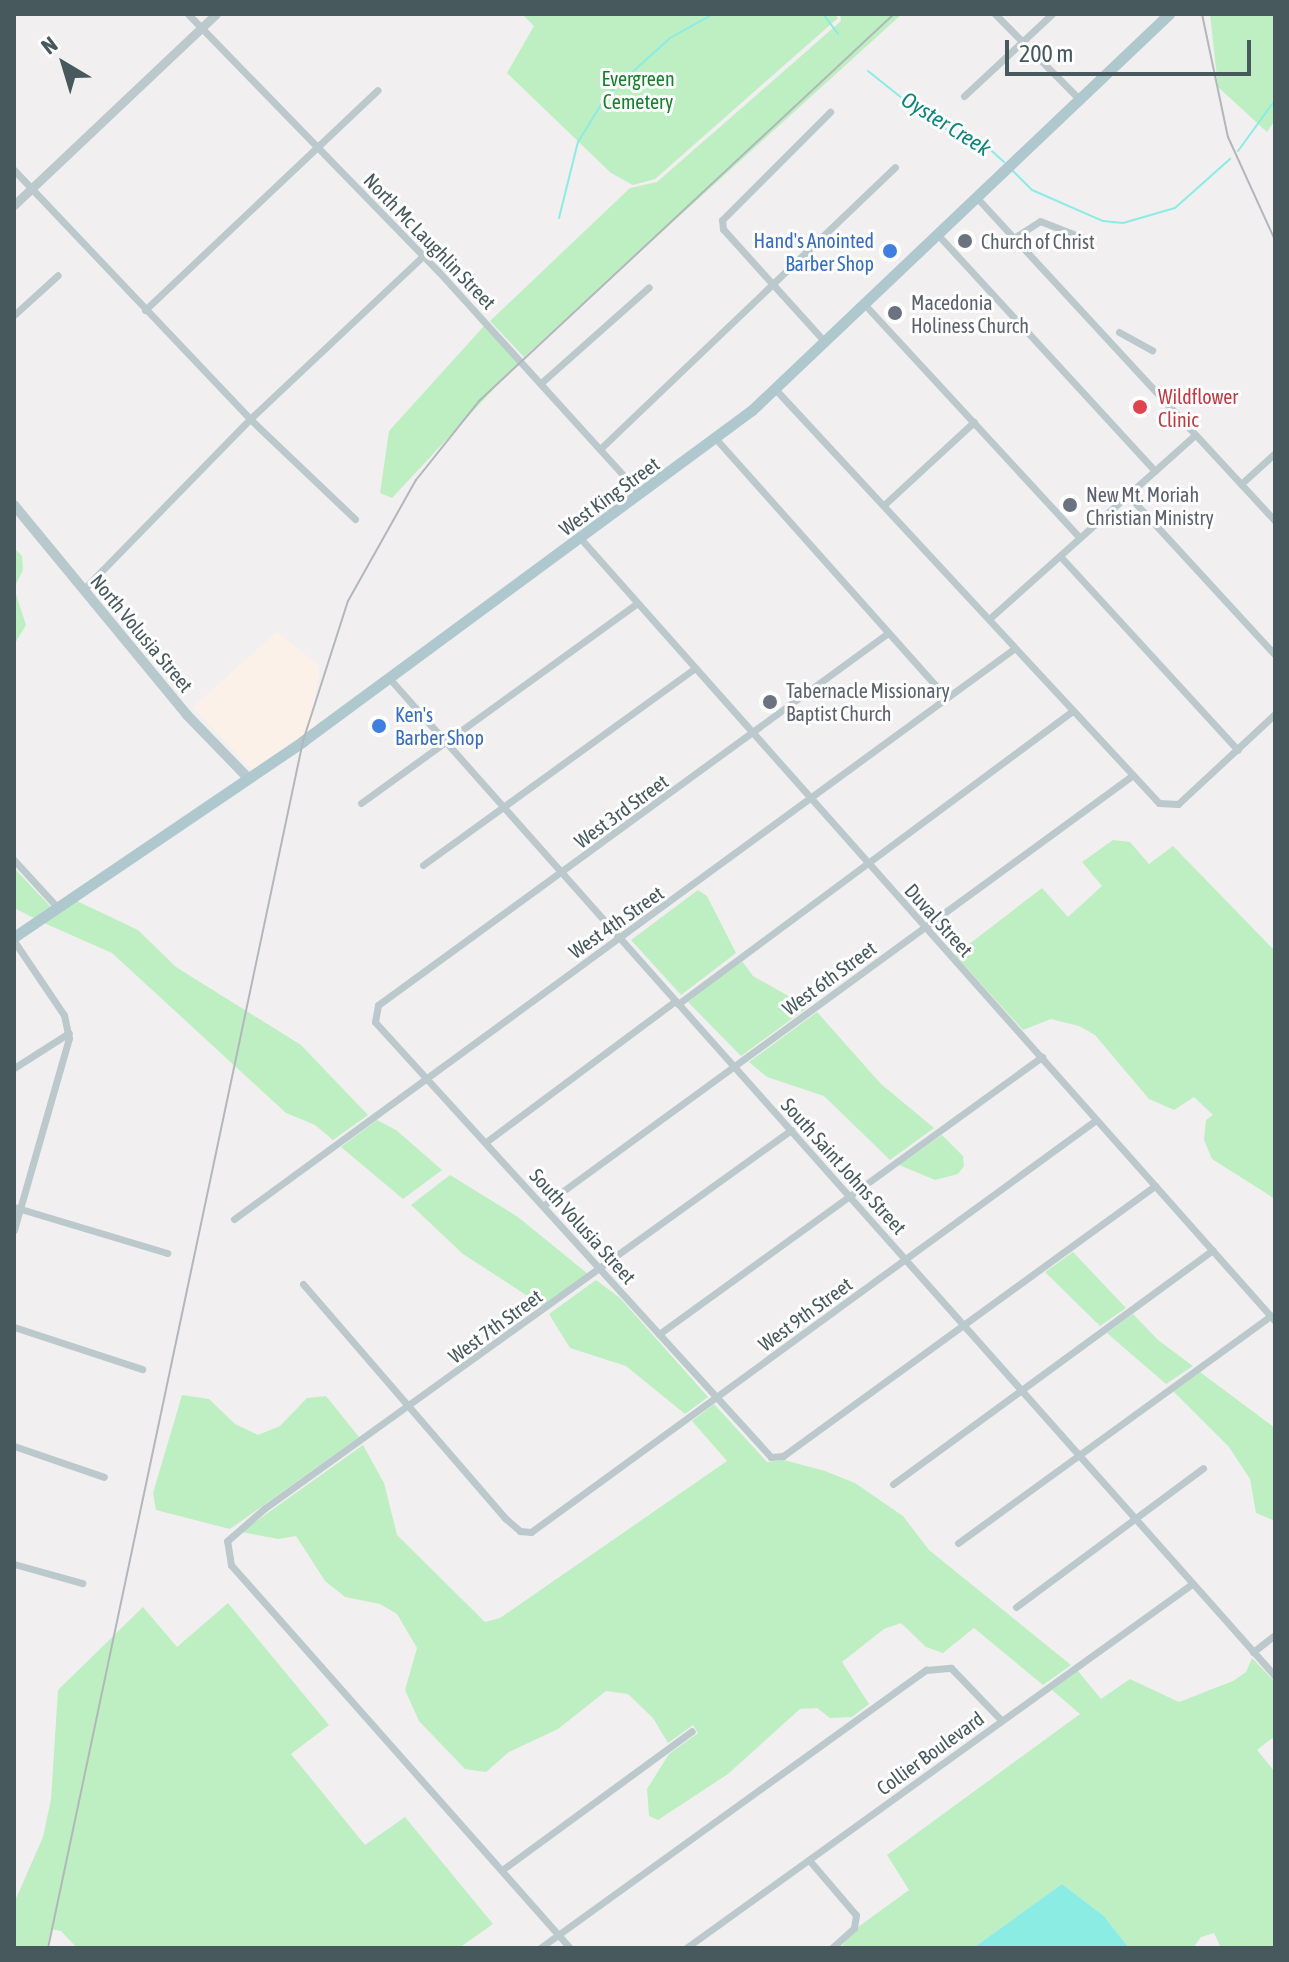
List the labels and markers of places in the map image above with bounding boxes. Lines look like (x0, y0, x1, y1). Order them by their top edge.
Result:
place label: Hand's Anointed Barber Shop (754, 228, 874, 275)
place label: Church of Christ (981, 229, 1095, 253)
marker: Church of Christ (956, 232, 974, 250)
marker: Hand's Anointed Barber Shop (881, 242, 899, 260)
place label: Macedonia Holiness Church (911, 290, 1029, 337)
marker: Macedonia Holiness Church (886, 304, 904, 322)
place label: Wildflower Clinic (1158, 384, 1238, 431)
marker: Wildflower Clinic (1129, 396, 1151, 418)
place label: New Mt. Moriah Christian Ministry (1086, 482, 1214, 529)
marker: New Mt. Moriah Christian Ministry (1061, 496, 1079, 514)
place label: Tabernacle Missionary Baptist Church (786, 678, 950, 725)
marker: Tabernacle Missionary Baptist Church (761, 693, 779, 711)
place label: Ken's Barber Shop (395, 702, 484, 749)
marker: Ken's Barber Shop (370, 717, 388, 735)

